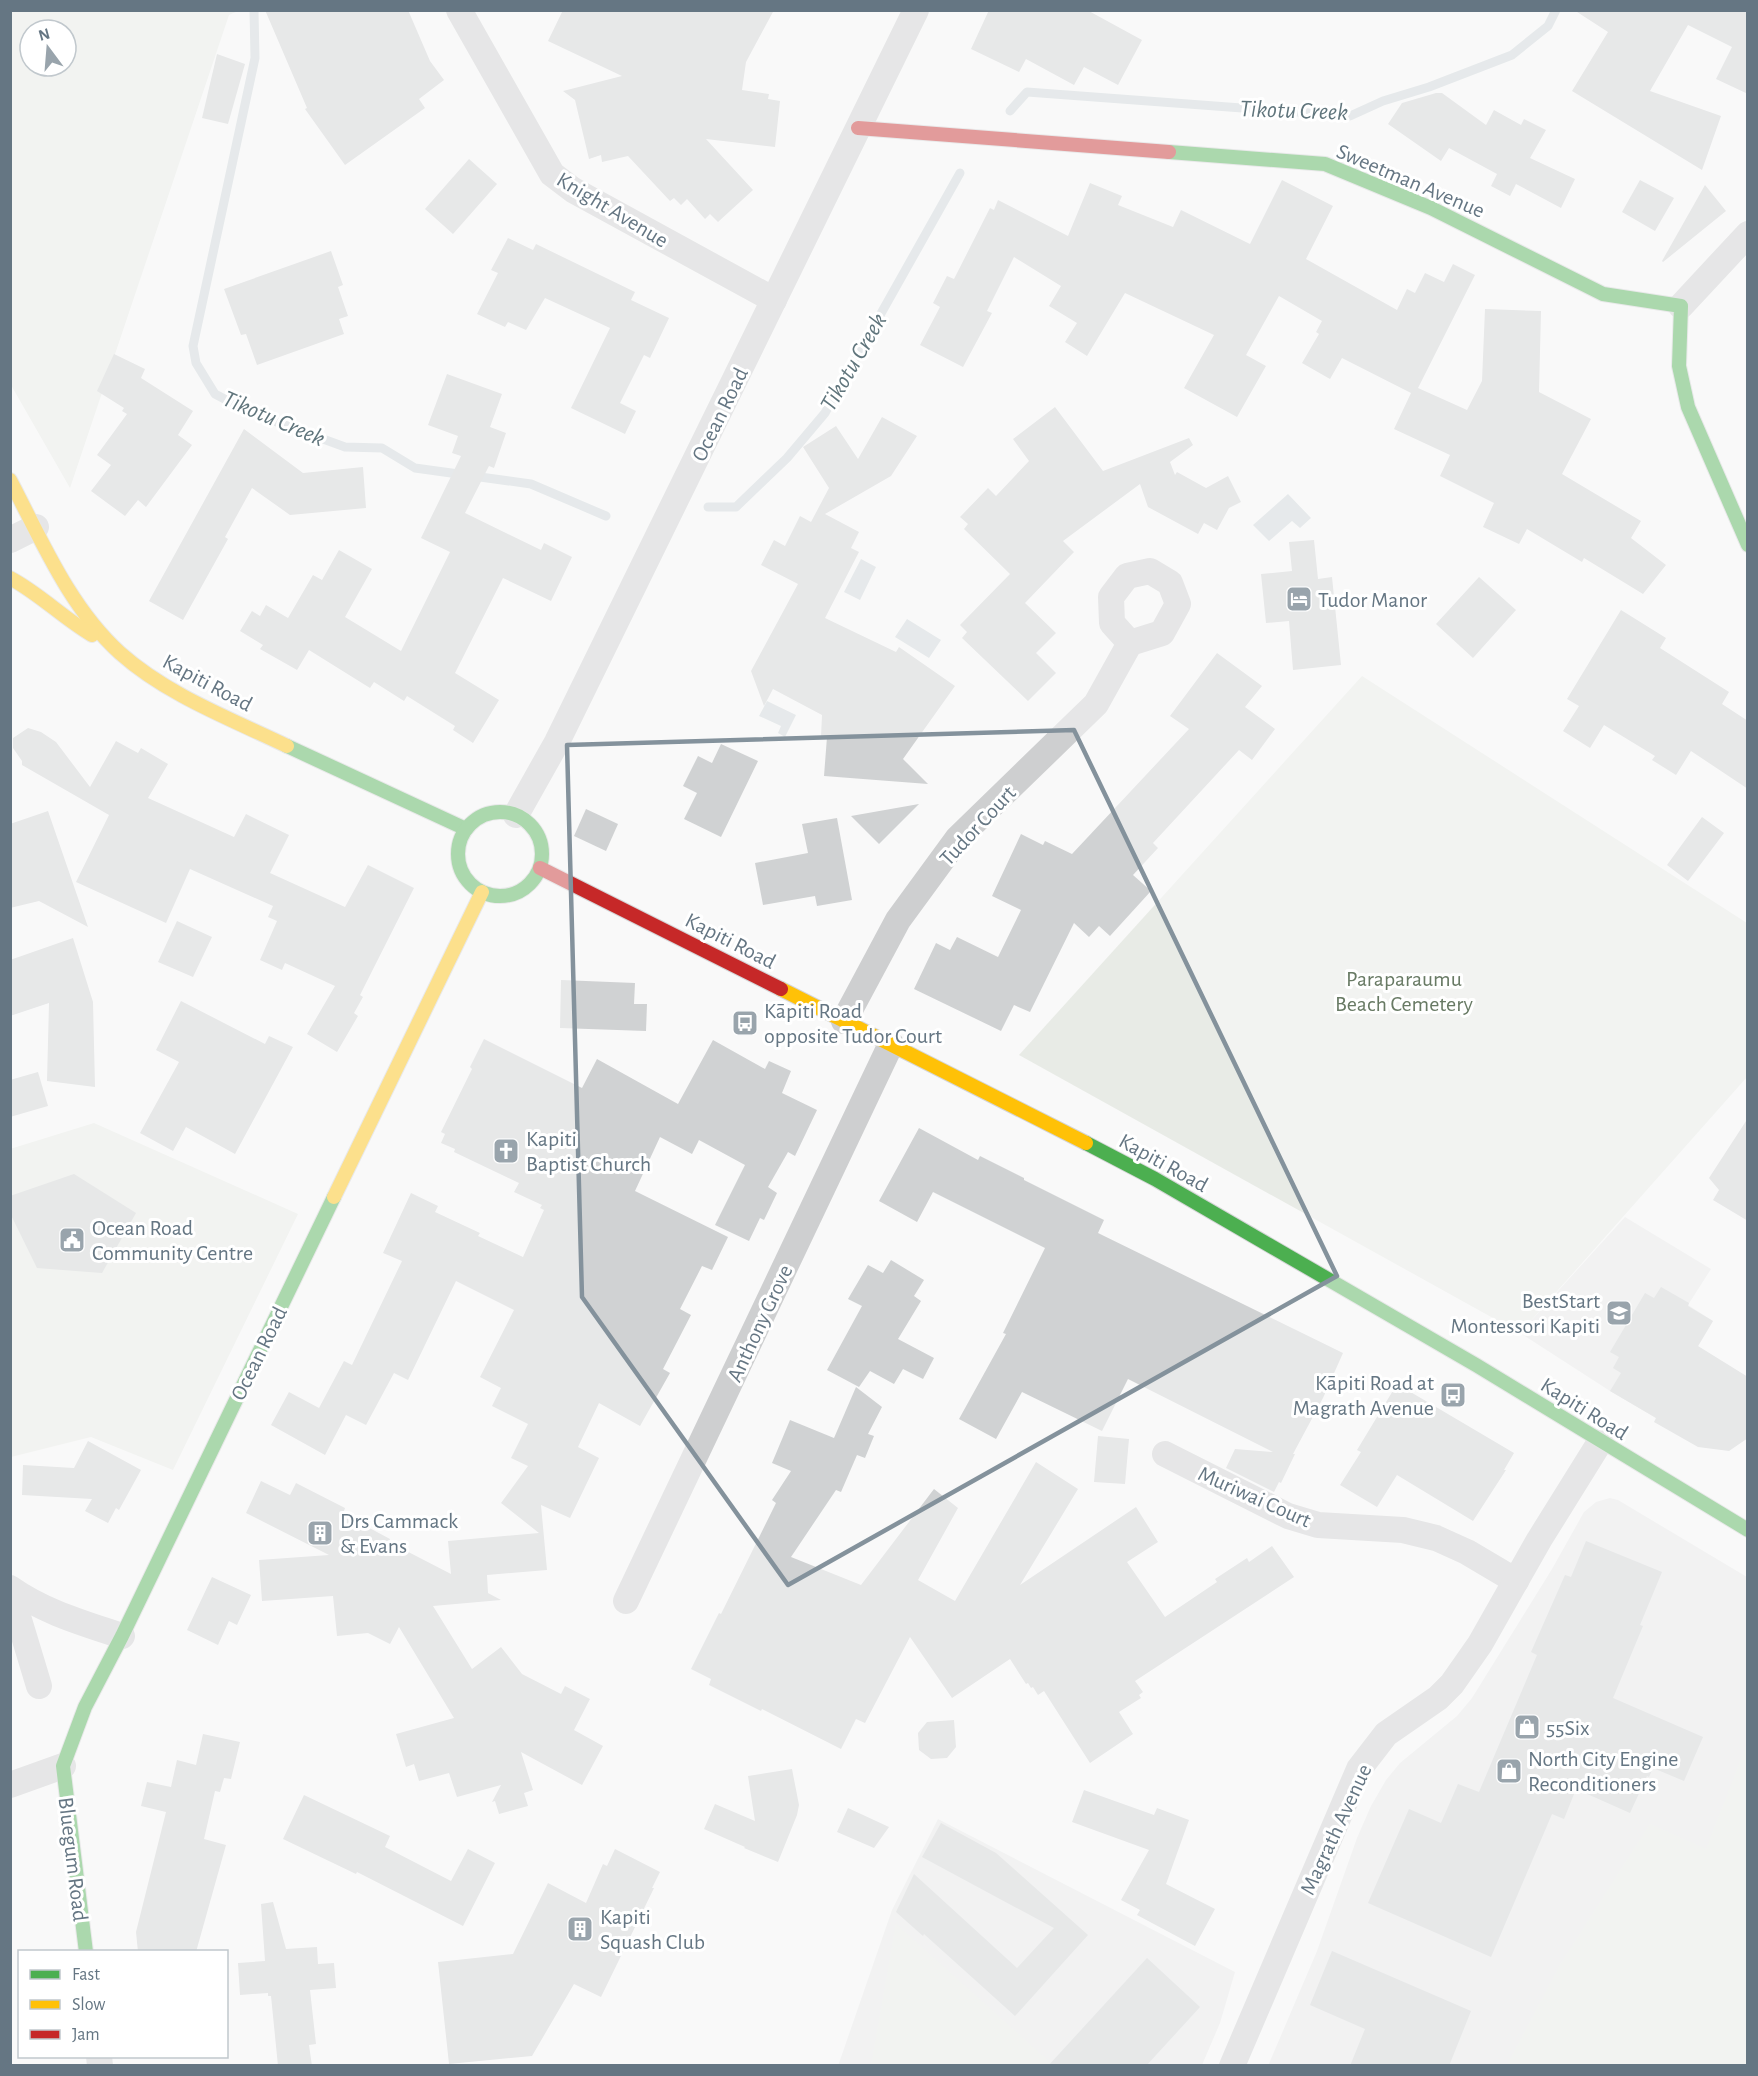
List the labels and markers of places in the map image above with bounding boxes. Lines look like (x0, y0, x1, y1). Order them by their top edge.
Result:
hotel icon: Tudor Manor (1284, 584, 1314, 614)
place label: Tudor Manor (1318, 589, 1427, 611)
place label: Kāpiti Road opposite Tudor Court (764, 1000, 942, 1047)
bus stop icon: Kāpiti Road opposite Tudor Court (730, 1008, 760, 1038)
place label: Kapiti Baptist Church (526, 1128, 651, 1175)
church icon: Kapiti Baptist Church (491, 1136, 521, 1166)
place label: Ocean Road Community Centre (92, 1217, 253, 1264)
public building icon: Ocean Road Community Centre (57, 1225, 87, 1255)
place label: BestStart Montessori Kapiti (1451, 1290, 1600, 1337)
school or university icon: BestStart Montessori Kapiti (1604, 1298, 1634, 1328)
place label: Kāpiti Road at Magrath Avenue (1293, 1372, 1434, 1419)
bus stop icon: Kāpiti Road at Magrath Avenue (1438, 1380, 1468, 1410)
place label: Drs Cammack & Evans (340, 1510, 458, 1557)
building icon: Drs Cammack & Evans (305, 1518, 335, 1548)
shop icon: 55Six (1512, 1712, 1542, 1742)
place label: 55Six (1546, 1717, 1590, 1739)
place label: North City Engine Reconditioners (1528, 1748, 1678, 1795)
shop icon: North City Engine Reconditioners (1494, 1756, 1524, 1786)
place label: Kapiti Squash Club (600, 1906, 705, 1953)
building icon: Kapiti Squash Club (565, 1914, 595, 1944)

